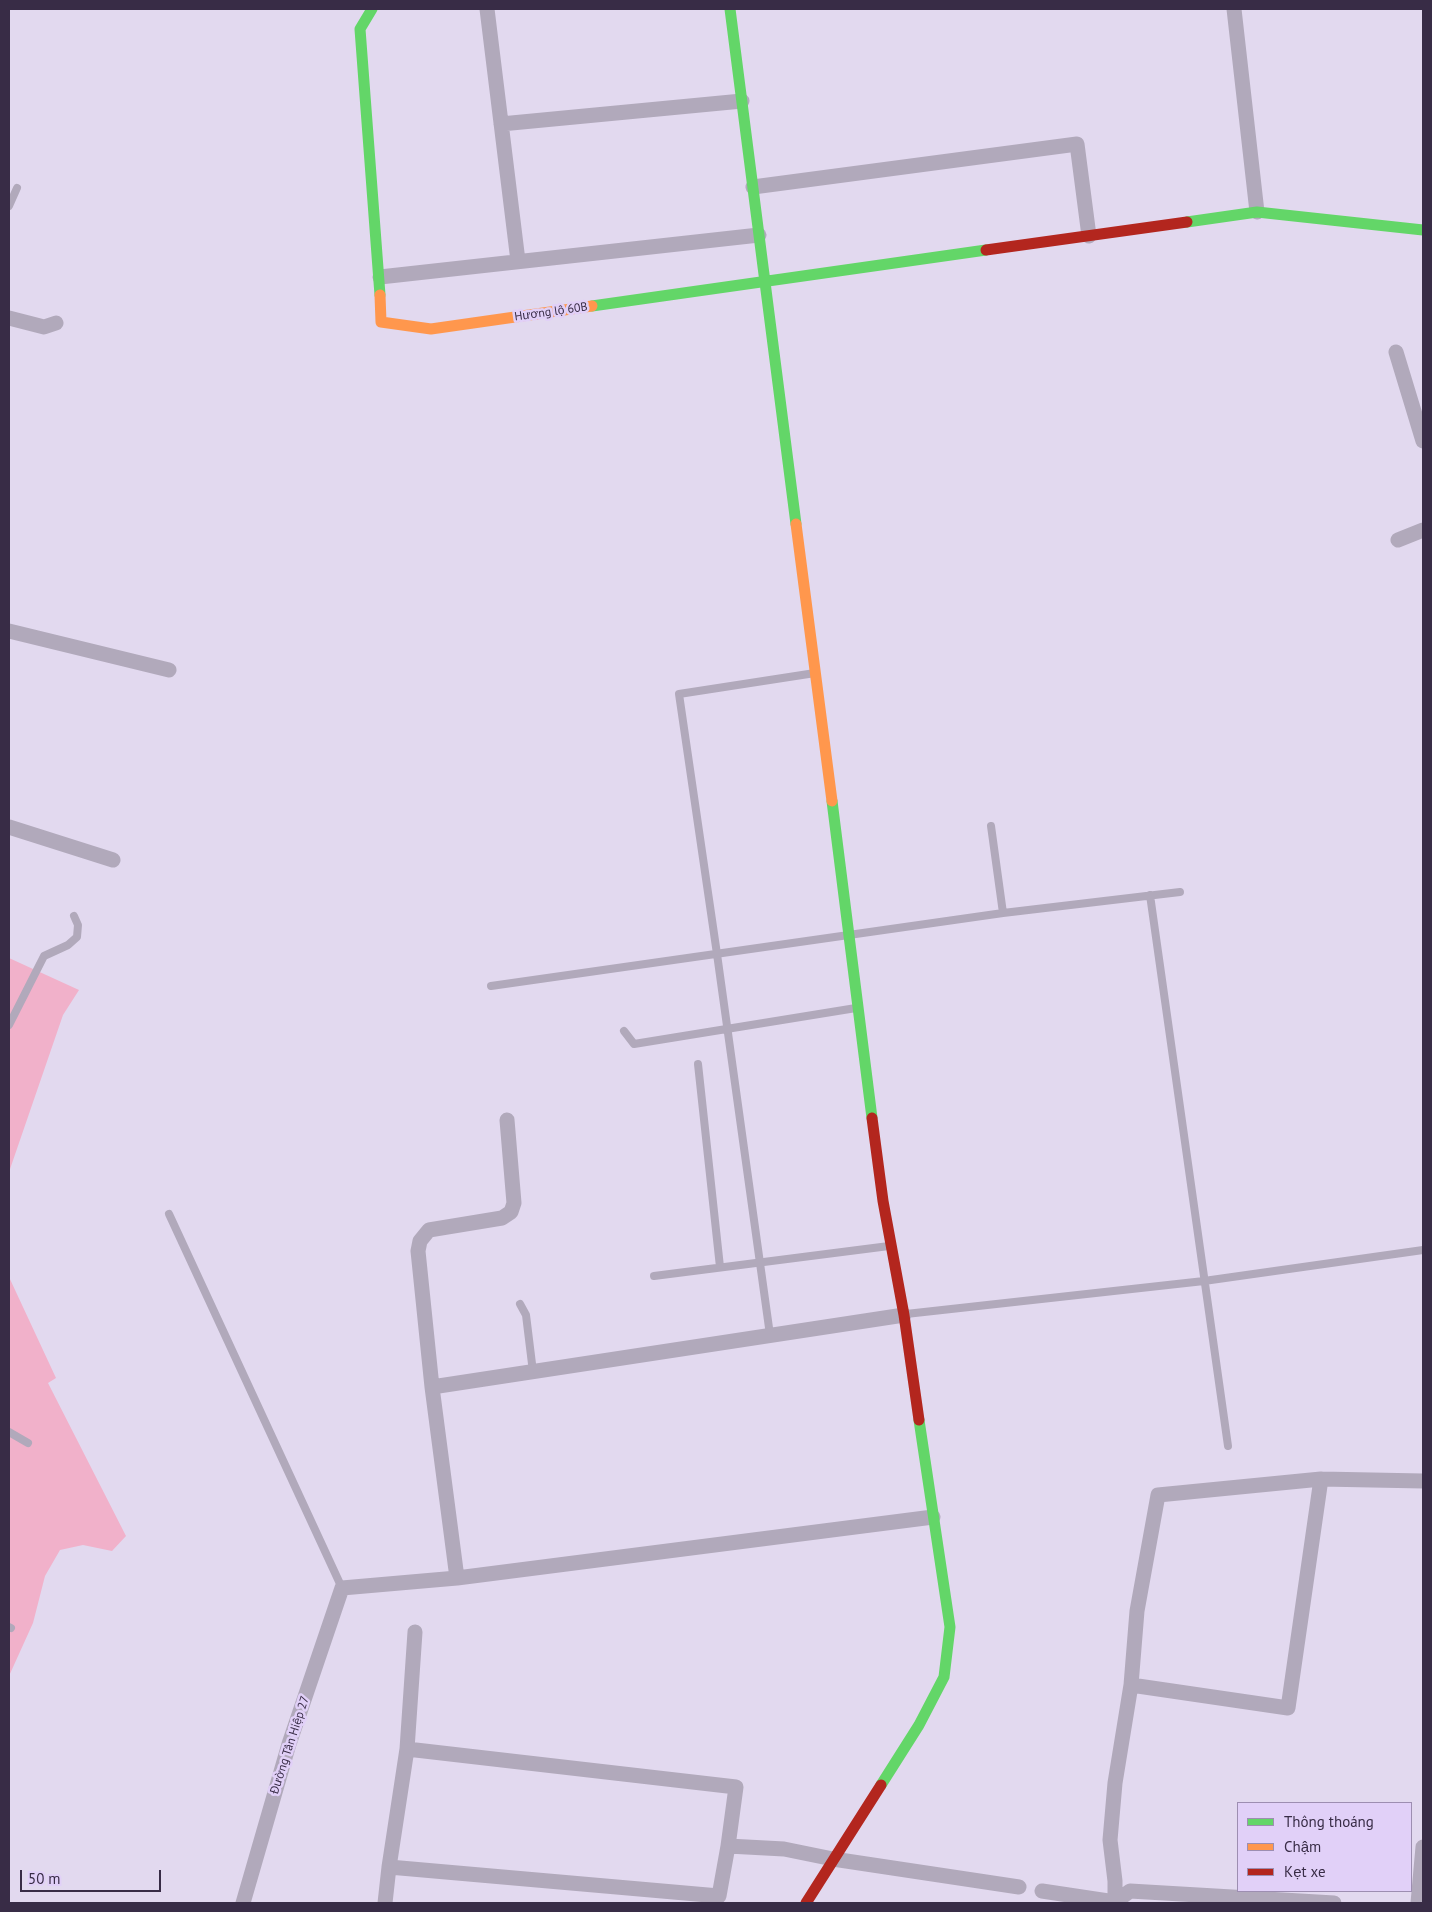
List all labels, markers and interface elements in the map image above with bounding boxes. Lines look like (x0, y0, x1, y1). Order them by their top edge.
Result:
street label: Hương lộ 60B (514, 300, 588, 324)
street label: Đường Tân Hiệp 27 (267, 1694, 313, 1796)
legend (1237, 1802, 1412, 1892)
text: Thông thoáng (1284, 1812, 1374, 1831)
text: Chậm (1284, 1837, 1321, 1856)
scale bar (22, 1860, 164, 1892)
text: Kẹt xe (1284, 1862, 1326, 1881)
text: 50 m (28, 1869, 61, 1888)

